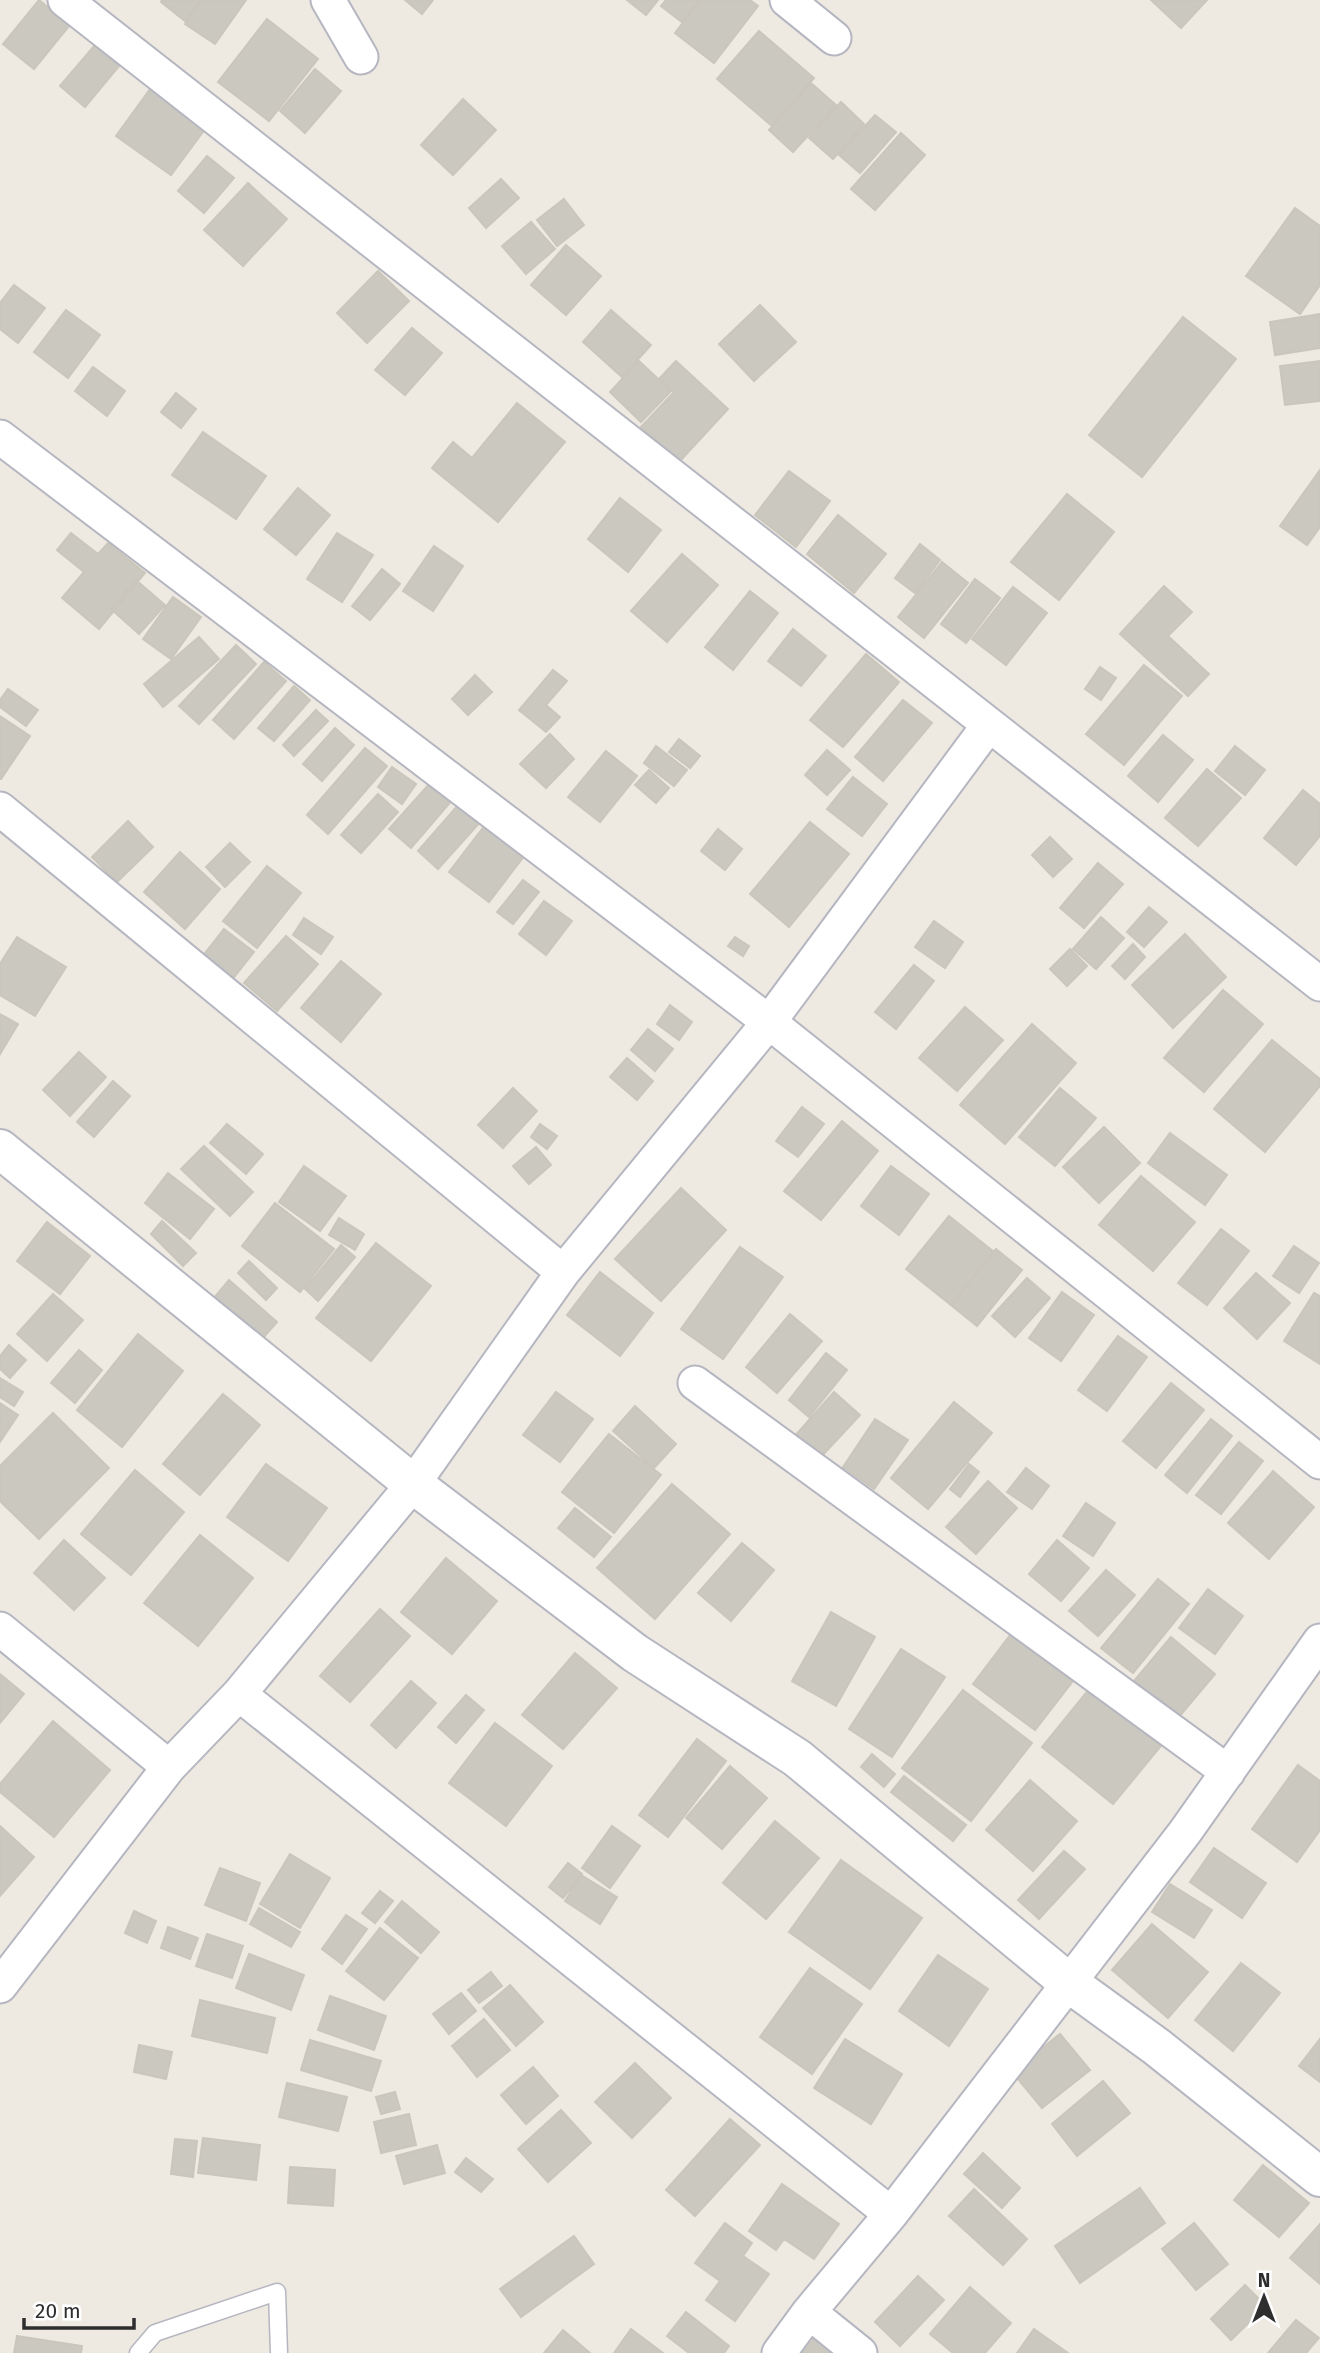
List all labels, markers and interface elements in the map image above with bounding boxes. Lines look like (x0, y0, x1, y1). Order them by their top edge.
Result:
north arrow (1229, 2262, 1299, 2332)
text: N (1258, 2269, 1270, 2292)
scale bar (24, 2286, 135, 2330)
text: 20 m (35, 2298, 81, 2324)

